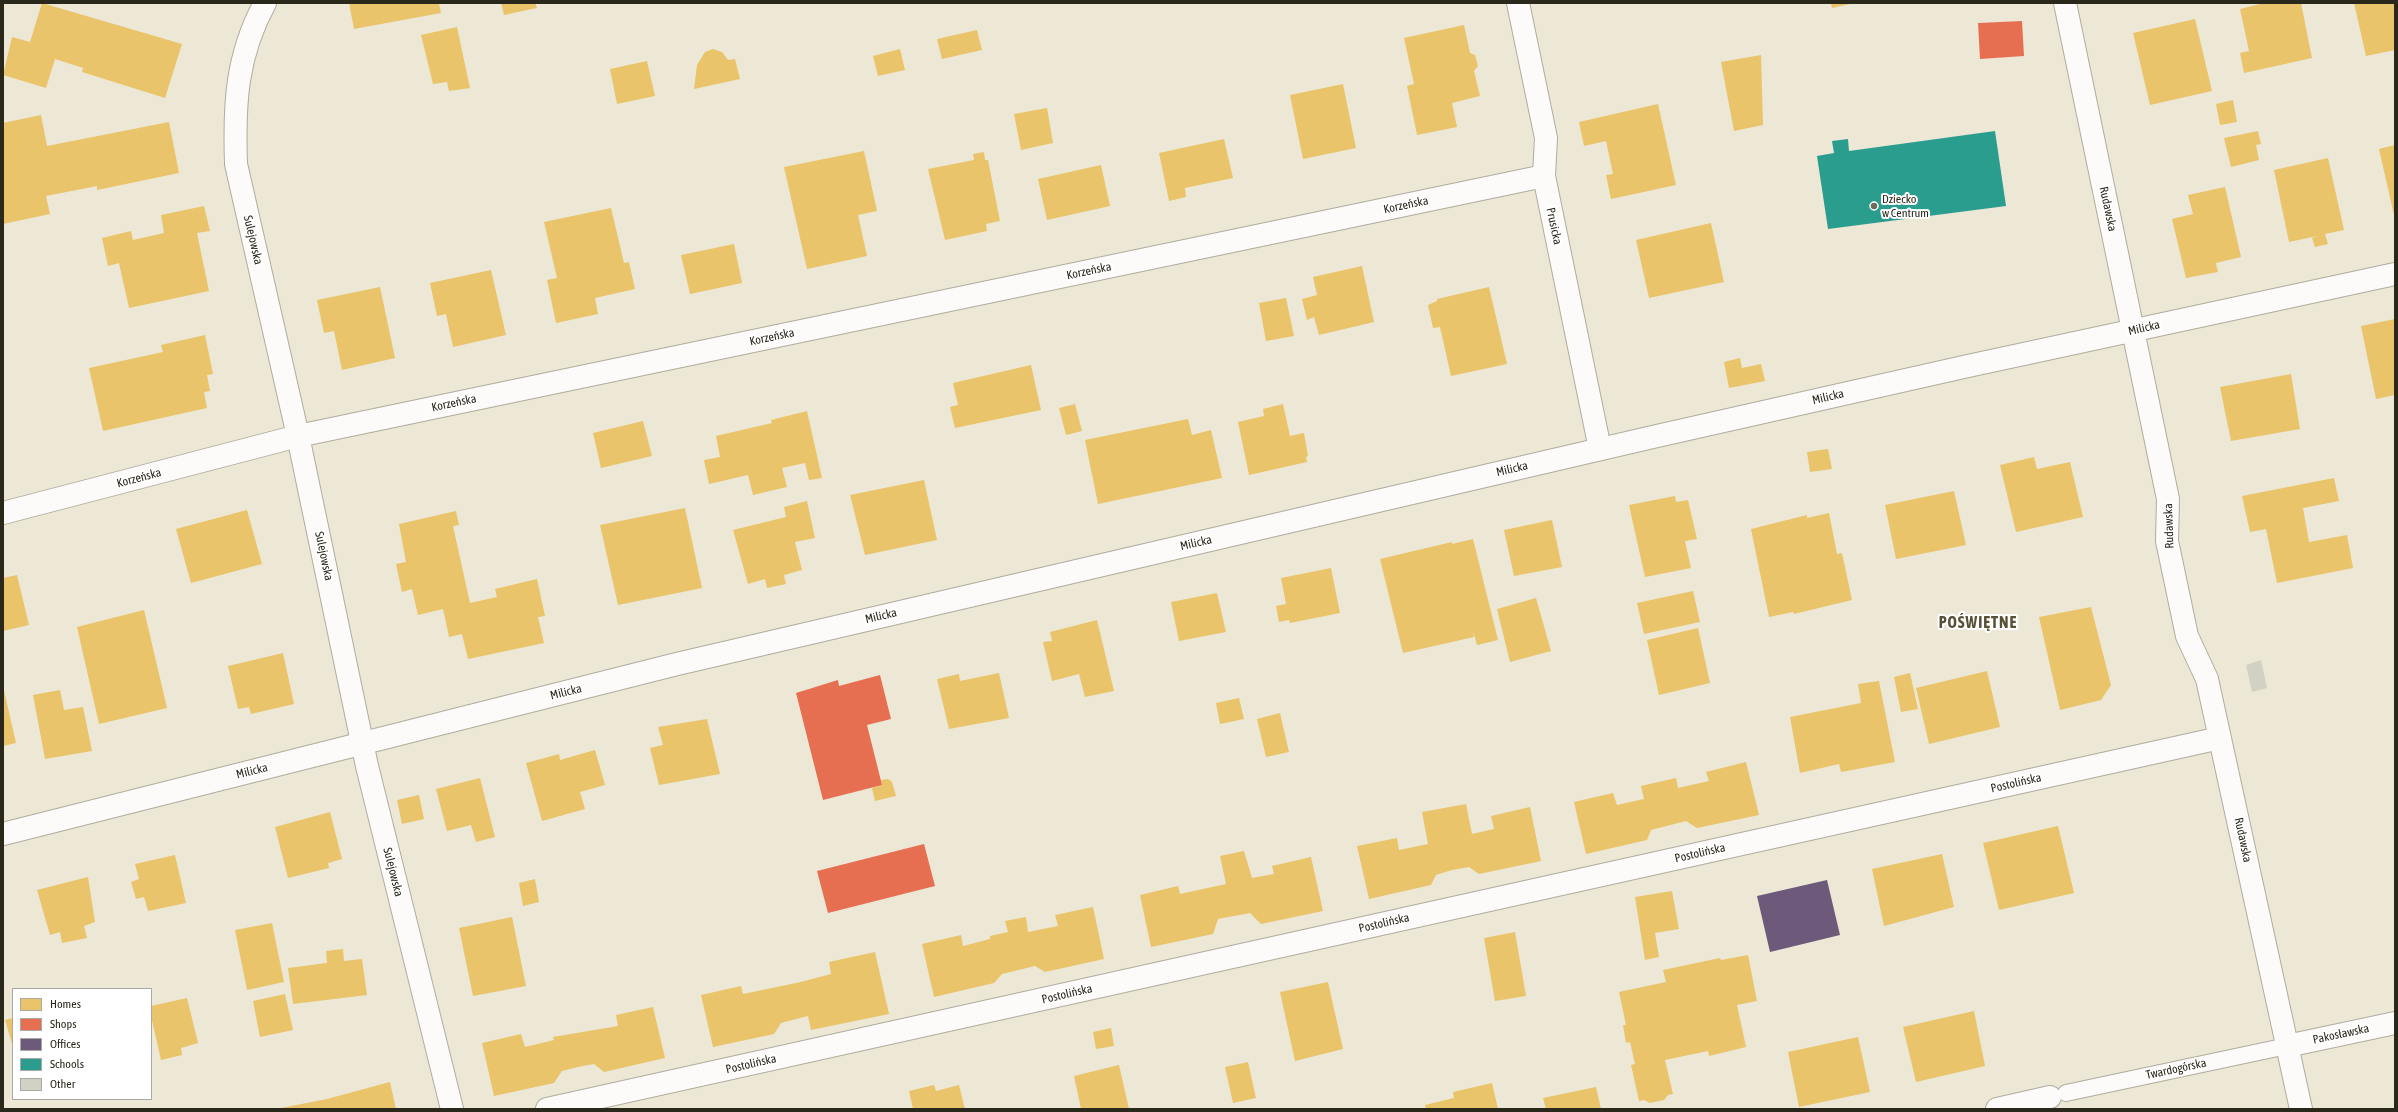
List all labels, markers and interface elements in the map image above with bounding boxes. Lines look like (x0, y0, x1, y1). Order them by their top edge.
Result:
street label: Rudawska (2096, 185, 2120, 233)
place label: Dziecko w Centrum (1882, 192, 1929, 220)
street label: Korzeńska (1382, 193, 1430, 217)
marker: Dziecko w Centrum (1869, 201, 1879, 211)
street label: Prusicka (1543, 206, 1565, 246)
street label: Sulejowska (240, 214, 266, 266)
street label: Korzeńska (1065, 259, 1113, 283)
street label: Milicka (2127, 317, 2161, 339)
street label: Korzeńska (748, 325, 796, 349)
street label: Milicka (1811, 386, 1845, 408)
street label: Korzeńska (430, 391, 478, 415)
street label: Milicka (1495, 458, 1529, 480)
street label: Korzeńska (115, 465, 163, 491)
street label: Rudawska (2161, 503, 2177, 549)
street label: Sulejowska (312, 530, 336, 582)
street label: Milicka (1179, 532, 1213, 554)
street label: Milicka (864, 605, 898, 627)
district label: POŚWIĘTNE (1939, 613, 2017, 633)
street label: Milicka (549, 681, 583, 703)
street label: Milicka (235, 760, 269, 782)
street label: Postolińska (1989, 770, 2043, 796)
street label: Rudawska (2231, 816, 2255, 864)
street label: Postolińska (1673, 840, 1727, 866)
street label: Sulejowska (380, 846, 406, 898)
street label: Postolińska (1357, 910, 1411, 936)
street label: Postolińska (1040, 981, 1094, 1007)
legend (12, 988, 152, 1100)
text: Homes (50, 997, 81, 1011)
text: Shops (50, 1017, 76, 1031)
street label: Pakosławska (2312, 1021, 2370, 1047)
text: Offices (50, 1037, 80, 1051)
street label: Postolińska (724, 1051, 778, 1077)
street label: Twardogórska (2144, 1056, 2208, 1082)
text: Schools (50, 1057, 84, 1071)
text: Other (50, 1077, 75, 1091)

